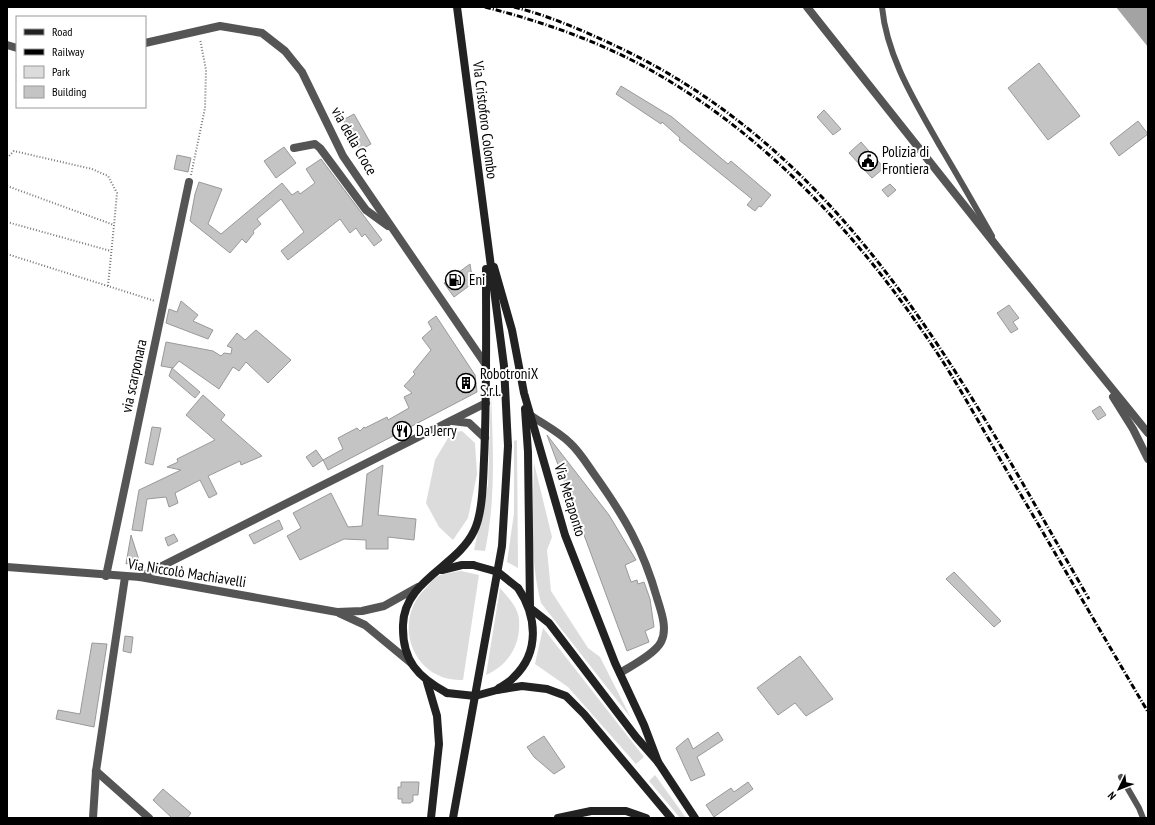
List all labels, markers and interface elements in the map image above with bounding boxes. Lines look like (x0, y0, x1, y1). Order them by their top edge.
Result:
legend (16, 16, 146, 108)
text: Road (52, 24, 72, 39)
text: Railway (52, 44, 85, 59)
street label: Via Cristoforo Colombo (469, 59, 502, 180)
text: Park (52, 64, 70, 79)
text: Building (52, 84, 87, 99)
street label: via della Croce (327, 103, 382, 178)
place label: Polizia di Frontiera (882, 142, 929, 178)
public building icon: Polizia di Frontiera (857, 150, 879, 172)
fuel station icon: Eni (444, 269, 466, 291)
place label: Eni (469, 270, 485, 289)
street label: via scarponara (116, 337, 151, 414)
place label: RobotroniX S.r.l. (480, 364, 539, 400)
building icon: RobotroniX S.r.l. (455, 372, 477, 394)
restaurant icon: Da Jerry (391, 420, 413, 442)
place label: Da Jerry (416, 421, 457, 440)
street label: Via Metaponto (550, 460, 591, 539)
street label: Via Niccolò Machiavelli (126, 554, 248, 591)
north arrow (1099, 769, 1139, 809)
text: N (1105, 789, 1119, 803)

